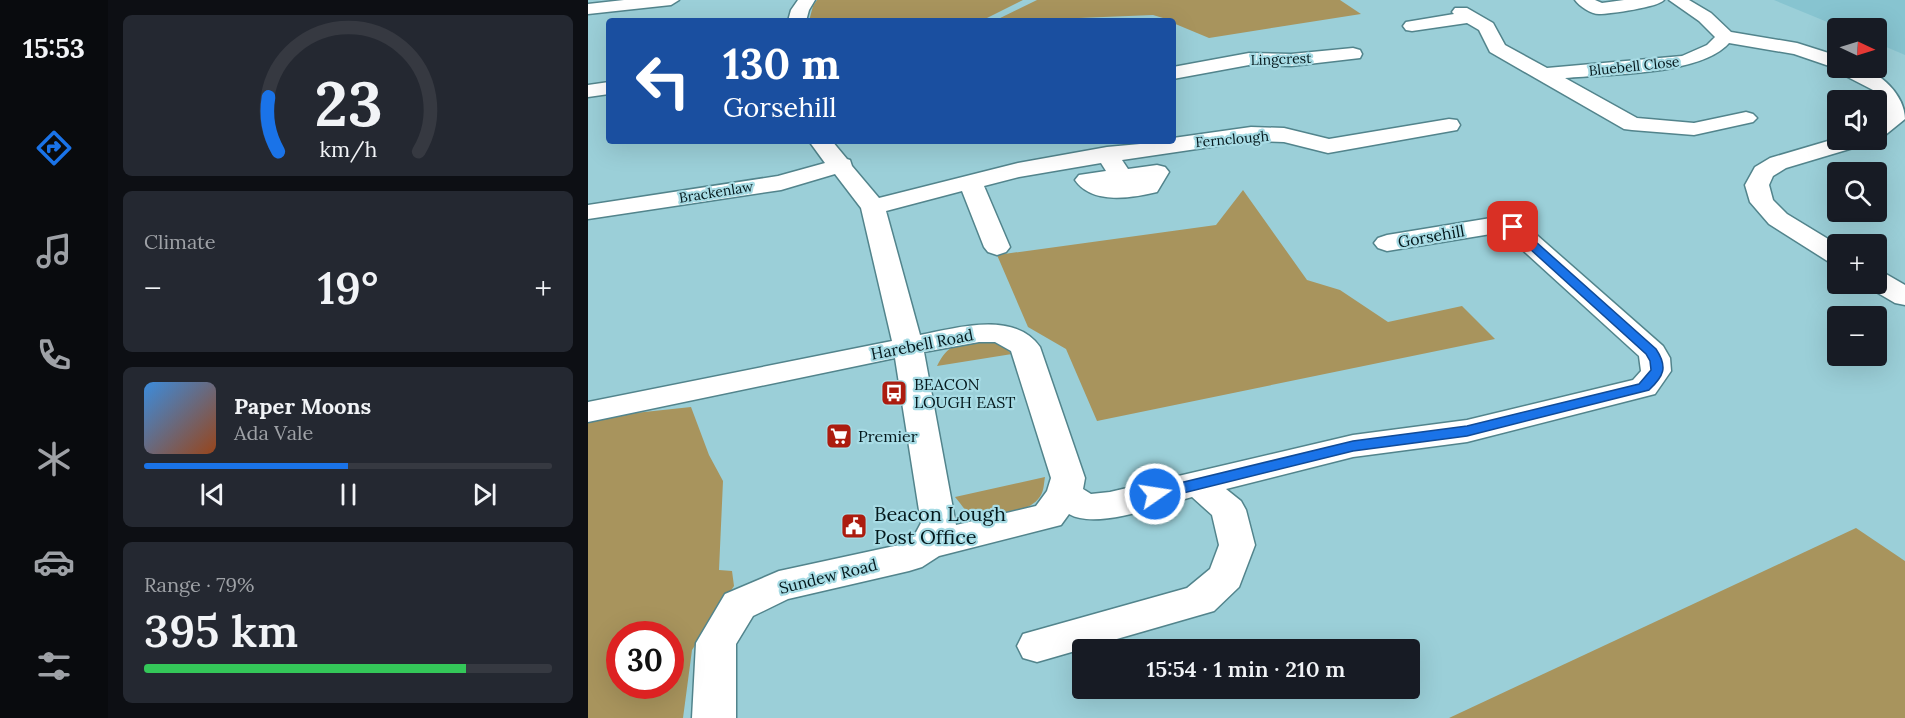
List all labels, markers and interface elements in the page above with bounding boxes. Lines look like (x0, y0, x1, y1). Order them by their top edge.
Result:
north arrow (1827, 18, 1887, 78)
map controls (1827, 18, 1887, 366)
text: 15:53 (23, 31, 85, 65)
text: 130 m (723, 37, 840, 91)
icon: left (624, 42, 702, 120)
street label: Lingcrest (1250, 49, 1312, 69)
street label: Bluebell Close (1588, 52, 1681, 80)
text: 23 (314, 64, 382, 144)
text: Gorsehill (723, 90, 837, 124)
button: sound (1827, 90, 1887, 150)
icon: directions (33, 127, 75, 169)
street label: Fernclough (1194, 127, 1270, 151)
text: km/h (319, 136, 377, 164)
button: search (1827, 162, 1887, 222)
street label: Brackenlaw (678, 177, 755, 207)
pin (1487, 201, 1538, 252)
icon: arrive (1496, 210, 1529, 243)
street label: Gorsehill (1396, 220, 1466, 252)
text: Climate (144, 229, 216, 254)
icon: music (33, 230, 75, 272)
button: + (1827, 234, 1887, 294)
text: 19° (317, 259, 379, 316)
text: − (144, 267, 162, 309)
text: + (535, 267, 552, 309)
button: − (1827, 306, 1887, 366)
street label: Harebell Road (869, 324, 975, 364)
icon: phone (33, 334, 75, 376)
place label: BEACON LOUGH EAST (914, 374, 1016, 412)
bus stop icon: BEACON LOUGH EAST (879, 378, 909, 408)
text: Paper Moons (234, 392, 371, 420)
text: Ada Vale (234, 420, 313, 445)
supermarket icon: Premier (824, 421, 854, 451)
place label: Premier (858, 426, 918, 446)
icon: climate (33, 438, 75, 480)
position arrow (1123, 462, 1187, 526)
icon: previous (196, 478, 229, 511)
icon: pause (332, 478, 365, 511)
icon: next (468, 478, 501, 511)
place label: Beacon Lough Post Office (874, 501, 1006, 549)
public building icon: Beacon Lough Post Office (839, 511, 869, 541)
icon: car (33, 541, 75, 583)
street label: Sundew Road (777, 554, 880, 598)
text: Range · 79% (144, 572, 255, 597)
text: 395 km (144, 602, 298, 659)
speed limit sign: 30 (606, 621, 684, 699)
icon: filters (33, 645, 75, 687)
text: 15:54 · 1 min · 210 m (1147, 655, 1345, 683)

